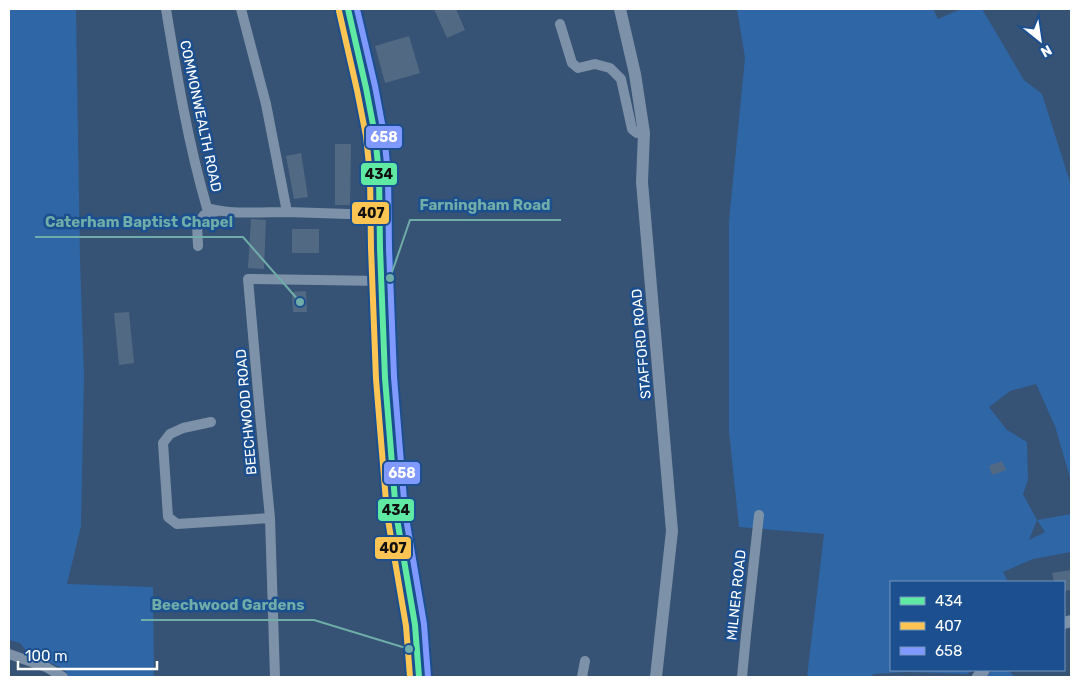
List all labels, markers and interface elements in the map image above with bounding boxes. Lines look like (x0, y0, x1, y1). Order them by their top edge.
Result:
north arrow (1015, 15, 1065, 65)
street label: COMMONWEALTH ROAD (176, 39, 225, 193)
text: N (1038, 41, 1055, 61)
line badge: 658 (365, 125, 403, 149)
text: 658 (370, 129, 398, 146)
line badge: 434 (360, 162, 398, 186)
text: 434 (365, 166, 394, 183)
callout: Farningham Road (410, 190, 561, 220)
text: Farningham Road (420, 196, 551, 214)
line badge: 407 (351, 201, 390, 225)
text: 407 (357, 205, 385, 222)
callout: Caterham Baptist Chapel (35, 207, 243, 237)
text: Caterham Baptist Chapel (45, 213, 233, 231)
street label: STAFFORD ROAD (628, 288, 655, 400)
street label: BEECHWOOD ROAD (233, 348, 260, 476)
line badge: 658 (383, 461, 421, 485)
text: 658 (388, 465, 416, 482)
line badge: 434 (377, 498, 415, 522)
text: 434 (382, 502, 411, 519)
line badge: 407 (374, 536, 412, 560)
text: 407 (379, 540, 407, 557)
street label: MILNER ROAD (723, 549, 750, 641)
legend (890, 581, 1065, 671)
callout: Beechwood Gardens (141, 590, 314, 620)
text: 434 (935, 592, 963, 610)
text: Beechwood Gardens (152, 596, 304, 614)
text: 407 (935, 617, 962, 635)
scale bar (18, 638, 156, 670)
text: 658 (935, 642, 963, 660)
text: 100 m (25, 647, 67, 665)

